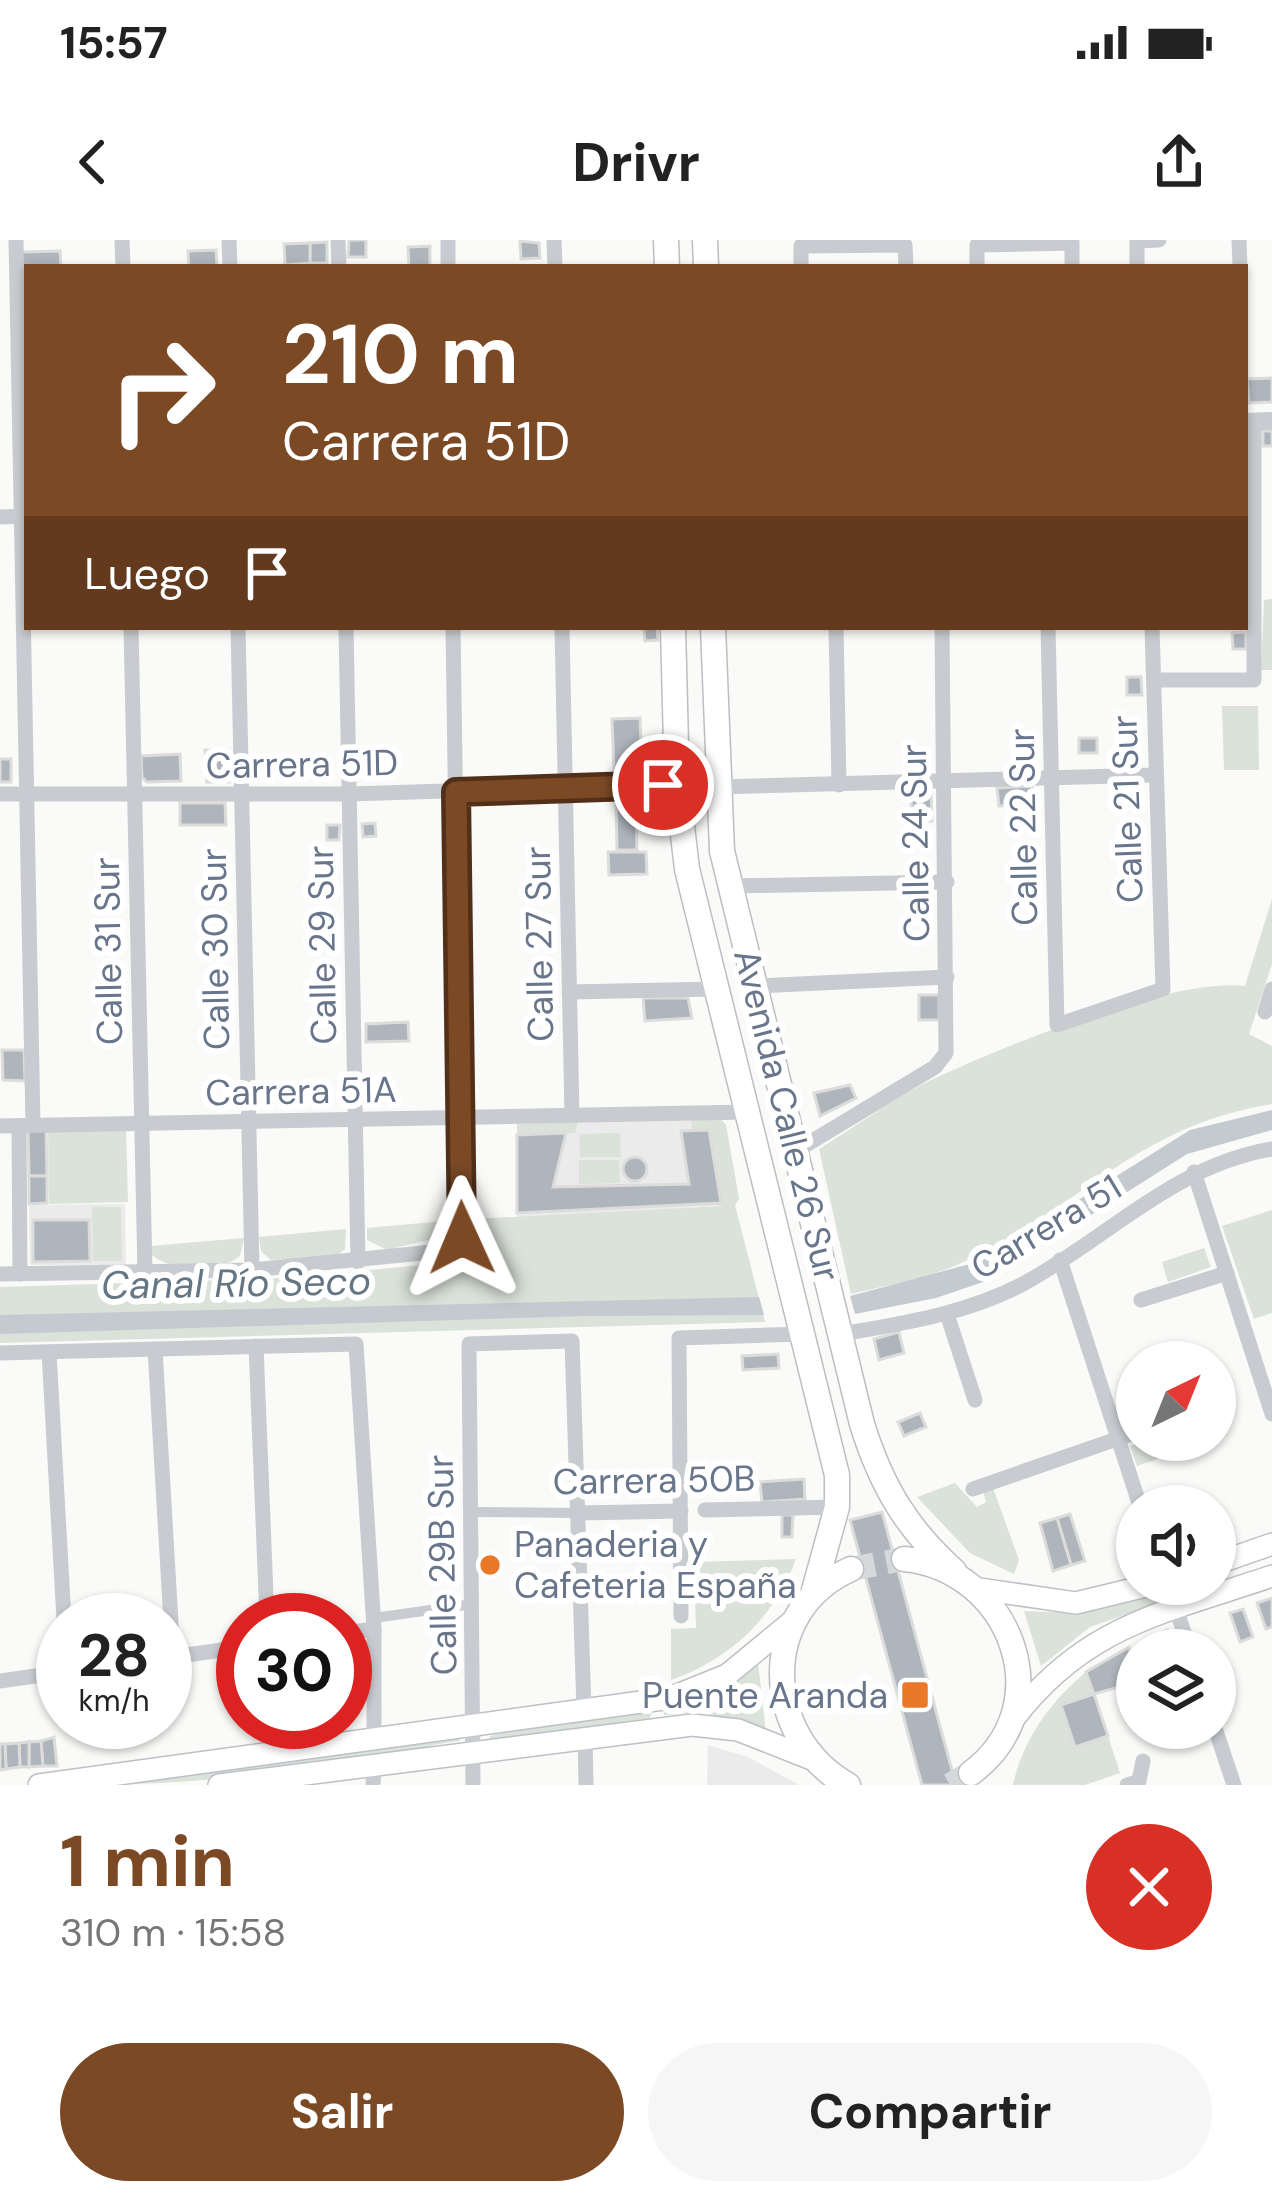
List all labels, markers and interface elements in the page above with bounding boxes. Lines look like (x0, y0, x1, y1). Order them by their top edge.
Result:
text: 15:57 (60, 13, 168, 72)
text: Drivr (572, 127, 700, 198)
icon: back (60, 129, 126, 195)
icon: share (1146, 129, 1212, 195)
text: 210 m (282, 300, 519, 409)
icon: right (84, 312, 240, 468)
text: Carrera 51D (282, 406, 570, 477)
icon: arrive (234, 540, 300, 606)
text: Luego (84, 544, 210, 603)
street label: Calle 21 Sur (1100, 714, 1154, 904)
street label: Calle 22 Sur (998, 728, 1048, 926)
pin (612, 734, 714, 836)
street label: Carrera 51D (205, 739, 399, 789)
street label: Calle 24 Sur (890, 744, 940, 942)
icon: arrive (630, 752, 696, 818)
street label: Calle 29 Sur (297, 845, 347, 1045)
street label: Calle 27 Sur (514, 846, 564, 1042)
street label: Calle 30 Sur (190, 848, 240, 1050)
street label: Calle 31 Sur (83, 857, 133, 1045)
street label: Avenida Calle 26 Sur (723, 944, 851, 1286)
street label: Carrera 51A (205, 1066, 397, 1116)
street label: Carrera 51 (962, 1164, 1130, 1290)
position arrow (399, 1175, 525, 1301)
water label: Canal Río Seco (101, 1255, 371, 1311)
north arrow (1116, 1341, 1236, 1461)
map controls (1116, 1341, 1236, 1749)
street label: Calle 29B Sur (417, 1454, 467, 1676)
street label: Carrera 50B (552, 1455, 756, 1505)
button: sound (1116, 1485, 1236, 1605)
place label: Panaderia y Cafeteria España (514, 1521, 797, 1609)
marker: Panaderia y Cafeteria España (477, 1552, 503, 1578)
speed limit sign: 30 (216, 1593, 372, 1749)
text: 28 (78, 1616, 150, 1695)
button: layers (1116, 1629, 1236, 1749)
place label: Puente Aranda (642, 1672, 888, 1719)
marker: Puente Aranda (899, 1679, 931, 1711)
text: km/h (79, 1681, 149, 1720)
text: 1 min (60, 1815, 235, 1908)
button: close (1086, 1824, 1212, 1950)
text: 310 m · 15:58 (60, 1907, 286, 1958)
button: Salir (60, 2043, 624, 2181)
button: Compartir (648, 2043, 1212, 2181)

